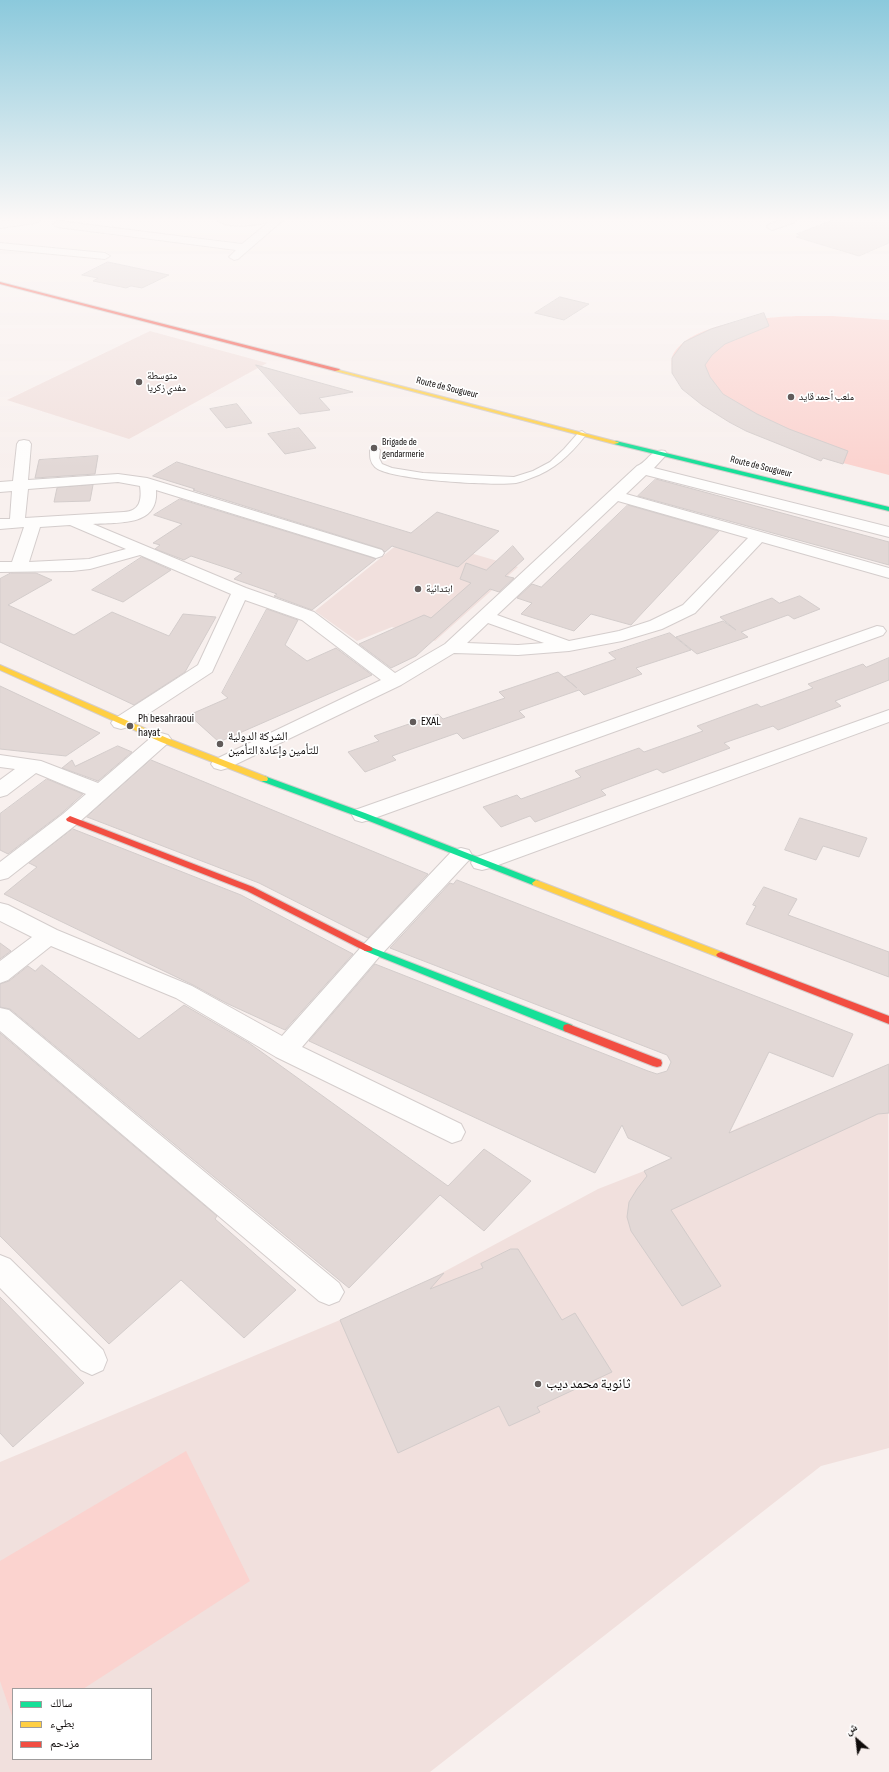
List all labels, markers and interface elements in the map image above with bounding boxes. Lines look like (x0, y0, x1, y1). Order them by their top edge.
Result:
place label: متوسطة مفدي زكريا (147, 370, 186, 394)
street label: Route de Sougueur (415, 375, 479, 401)
marker: متوسطة مفدي زكريا (134, 377, 144, 387)
place label: ملعب أحمد قايد (799, 391, 854, 403)
marker: ملعب أحمد قايد (786, 392, 796, 402)
place label: Brigade de gendarmerie (382, 436, 424, 460)
marker: Brigade de gendarmerie (369, 443, 379, 453)
street label: Route de Sougueur (729, 454, 793, 480)
place label: ابتدائية (426, 583, 453, 595)
marker: ابتدائية (413, 584, 423, 594)
place label: Ph besahraoui hayat (138, 712, 194, 740)
place label: EXAL (421, 715, 441, 729)
marker: EXAL (408, 717, 418, 727)
marker: Ph besahraoui hayat (125, 721, 135, 731)
place label: الشركة الدولية للتأمين وإعادة التأمين (228, 730, 318, 758)
marker: الشركة الدولية للتأمين وإعادة التأمين (215, 739, 225, 749)
place label: ثانوية محمد ديب (546, 1376, 630, 1392)
marker: ثانوية محمد ديب (533, 1379, 543, 1389)
legend (12, 1688, 152, 1760)
text: سالك (50, 1696, 72, 1711)
text: بطيء (50, 1716, 74, 1731)
north arrow (837, 1720, 877, 1760)
text: ش (843, 1720, 859, 1737)
text: مزدحم (50, 1736, 79, 1751)

